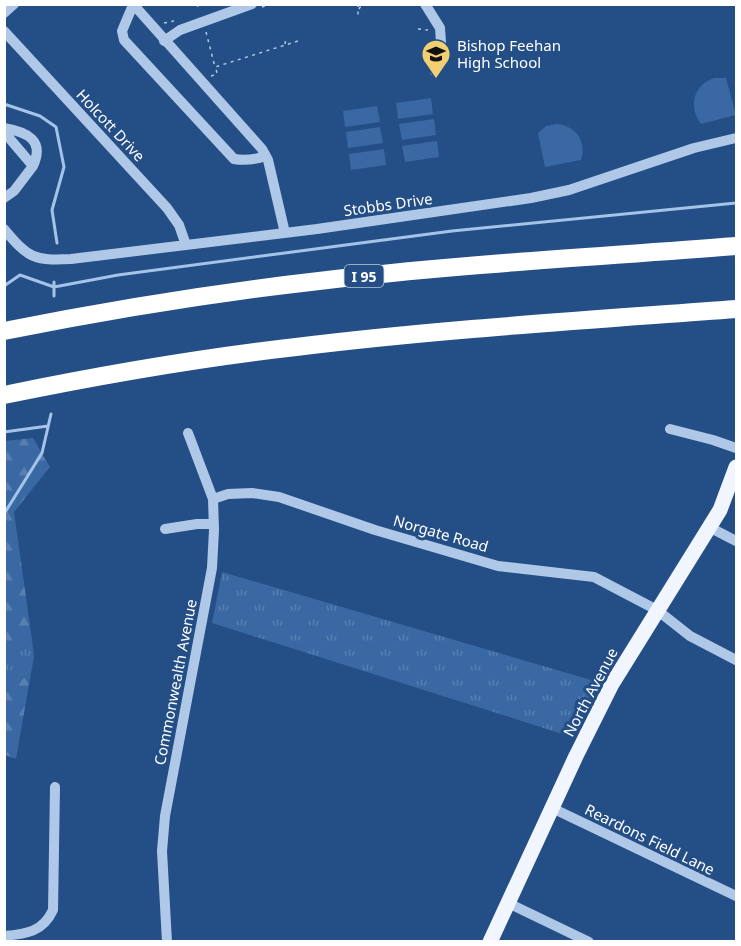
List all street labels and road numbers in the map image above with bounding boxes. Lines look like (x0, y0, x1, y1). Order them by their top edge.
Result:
street label: Holcott Drive (72, 84, 150, 166)
street label: Stobbs Drive (342, 188, 434, 220)
road number: I 95 (344, 265, 384, 287)
street label: Norgate Road (391, 510, 491, 556)
street label: Commonwealth Avenue (149, 597, 201, 767)
street label: North Avenue (558, 644, 622, 740)
street label: Reardons Field Lane (582, 799, 718, 879)

